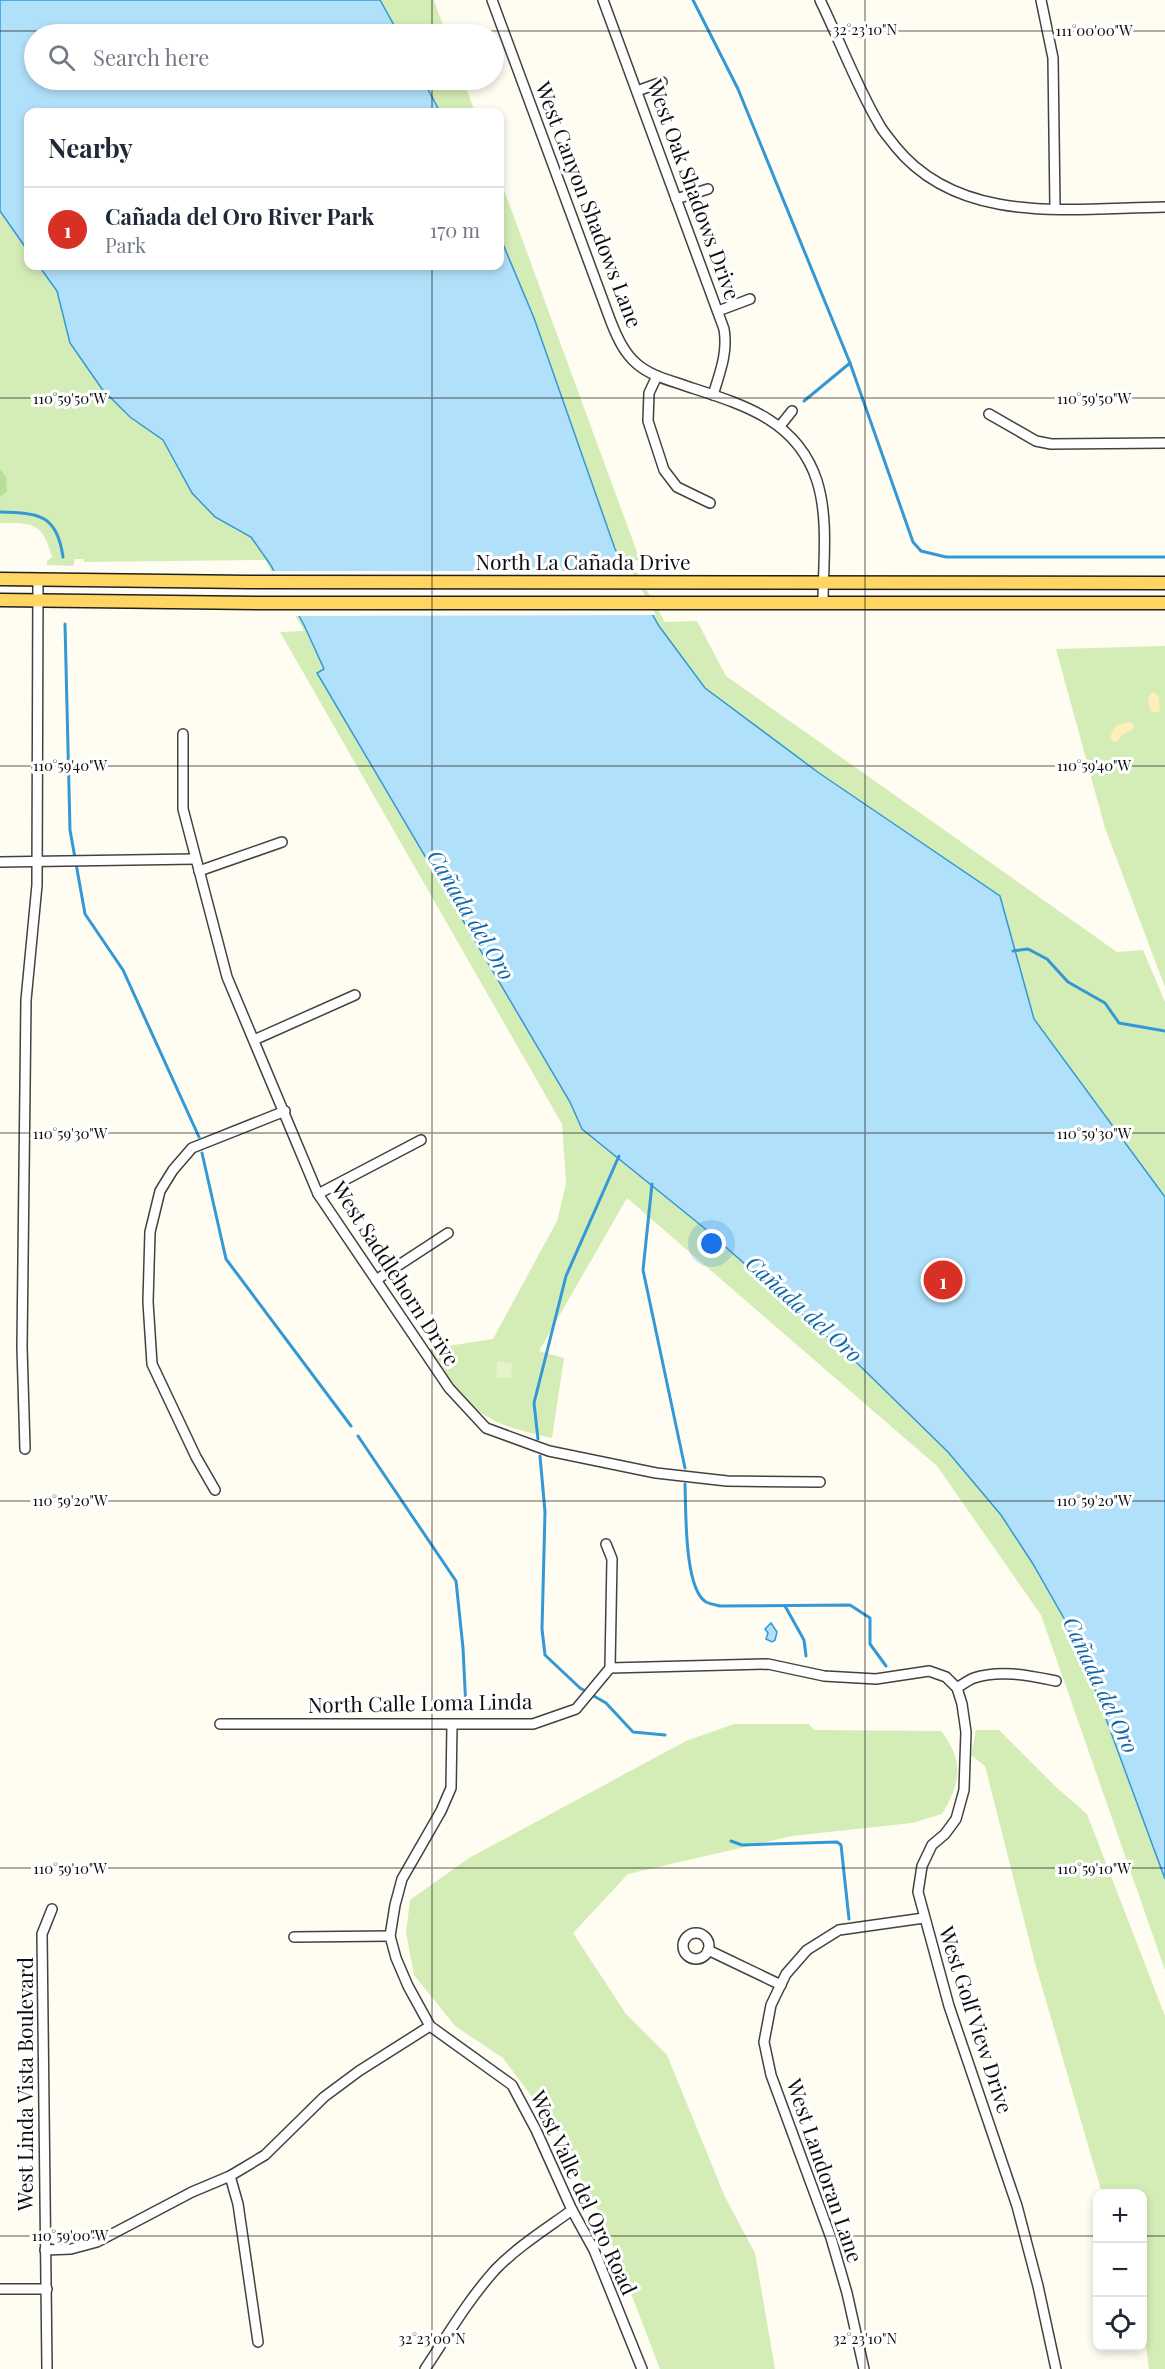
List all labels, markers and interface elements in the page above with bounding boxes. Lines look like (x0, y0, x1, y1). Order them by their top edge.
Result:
text: 32°23'10"N (833, 19, 898, 39)
text: 111°00'00"W (1055, 20, 1133, 40)
search box (24, 24, 504, 90)
icon: search (45, 41, 78, 74)
text: Search here (93, 42, 209, 72)
street label: West Oak Shadows Drive (642, 75, 748, 303)
street label: West Canyon Shadows Lane (530, 76, 650, 331)
text: Nearby (48, 130, 133, 165)
text: Cañada del Oro River Park (105, 201, 374, 231)
text: 1 (64, 216, 71, 243)
text: 170 m (430, 216, 480, 243)
text: Park (105, 231, 146, 258)
text: 110°59'50"W (33, 388, 107, 408)
text: 110°59'50"W (1057, 388, 1131, 408)
street label: North La Cañada Drive (475, 547, 691, 575)
text: 110°59'40"W (33, 755, 108, 775)
text: 110°59'40"W (1057, 755, 1132, 775)
water label: Cañada del Oro (421, 844, 523, 985)
text: 110°59'30"W (33, 1123, 108, 1143)
text: 110°59'30"W (1057, 1123, 1132, 1143)
street label: West Saddlehorn Drive (326, 1174, 467, 1371)
your location (697, 1229, 726, 1258)
water label: Cañada del Oro (740, 1248, 869, 1369)
pin: 1 (924, 1258, 962, 1302)
text: 110°59'20"W (32, 1490, 108, 1510)
text: 110°59'20"W (1056, 1490, 1132, 1510)
water label: Cañada del Oro (1057, 1611, 1147, 1758)
street label: North Calle Loma Linda (307, 1686, 533, 1718)
text: 110°59'10"W (33, 1858, 107, 1878)
text: 110°59'10"W (1057, 1858, 1131, 1878)
street label: West Golf View Drive (933, 1921, 1020, 2116)
street label: West Linda Vista Boulevard (10, 1957, 38, 2212)
street label: West Landoran Lane (781, 2074, 870, 2266)
street label: West Valle del Oro Road (525, 2085, 644, 2299)
map controls (1093, 2189, 1147, 2351)
button: + (1093, 2189, 1147, 2243)
text: 110°59'00"W (32, 2225, 109, 2245)
button: − (1093, 2243, 1147, 2297)
button: locate (1093, 2297, 1147, 2351)
text: 32°23'00"N (398, 2328, 466, 2348)
text: 32°23'10"N (833, 2328, 898, 2348)

